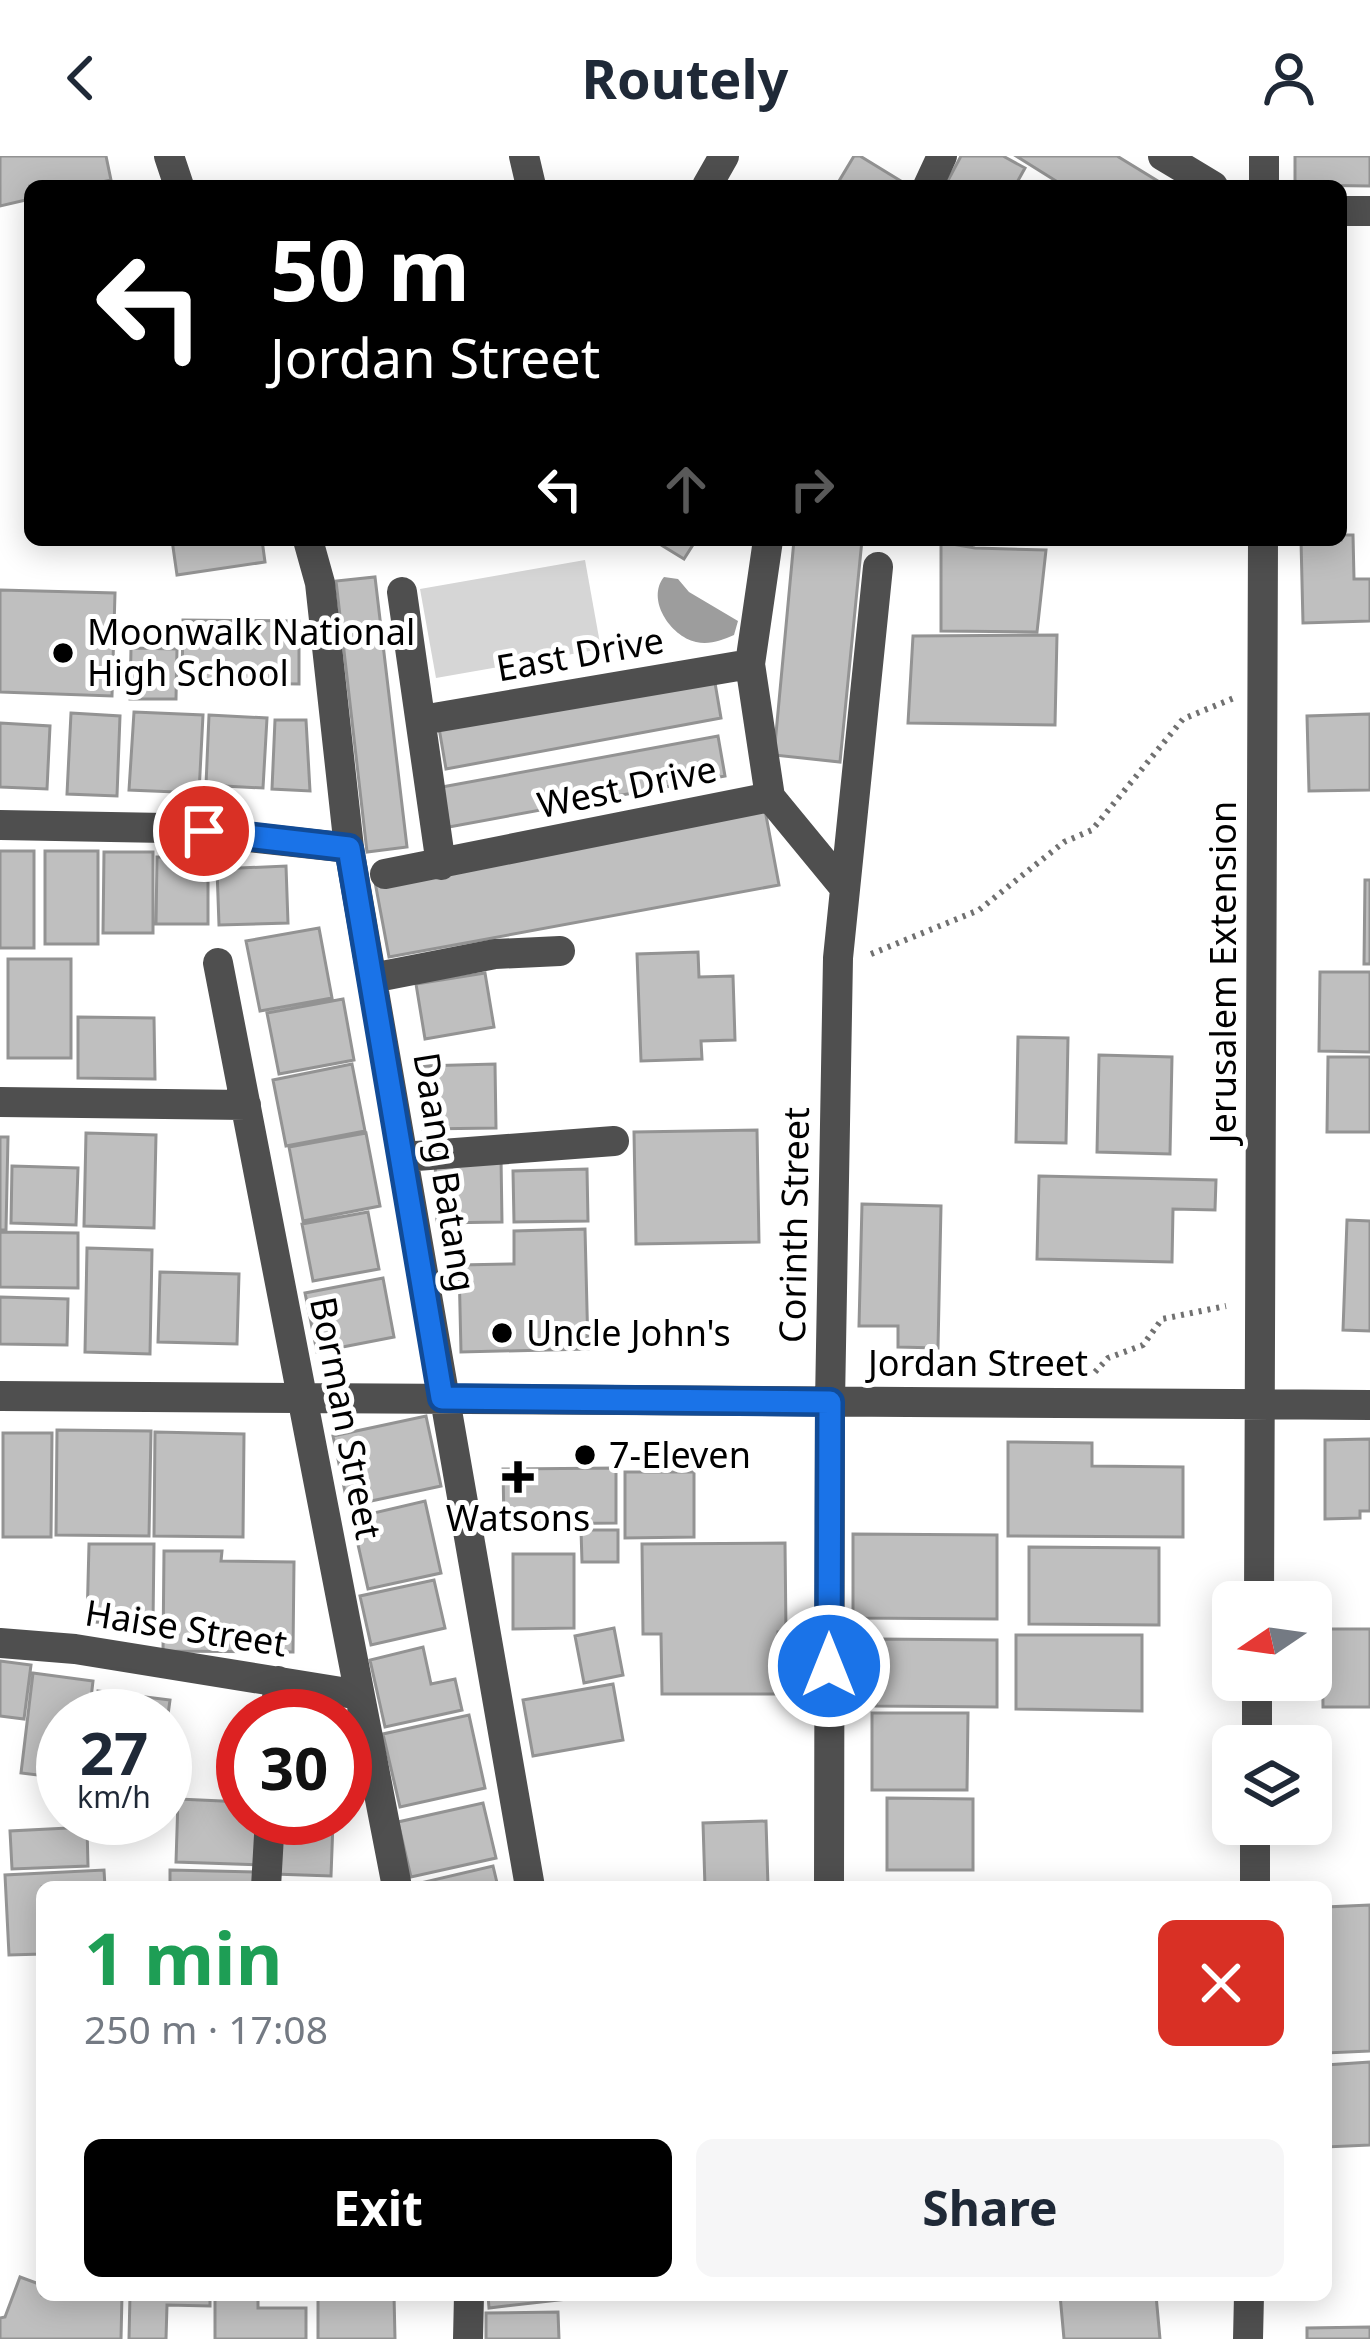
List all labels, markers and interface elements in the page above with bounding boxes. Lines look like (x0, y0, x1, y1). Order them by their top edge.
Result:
text: Routely (582, 41, 788, 115)
icon: back (48, 45, 114, 111)
icon: person (1256, 45, 1322, 111)
text: 50 m (270, 211, 470, 326)
icon: left (72, 228, 228, 384)
text: Jordan Street (270, 320, 600, 394)
icon: left (527, 456, 593, 522)
icon: ahead (653, 456, 719, 522)
icon: right (779, 456, 845, 522)
place label: Moonwalk National High School (87, 607, 415, 697)
street label: East Drive (493, 615, 667, 692)
marker: Moonwalk National High School (50, 640, 76, 666)
street label: West Drive (533, 744, 721, 829)
pin (153, 780, 255, 882)
icon: arrive (171, 798, 237, 864)
street label: Jerusalem Extension (1198, 801, 1247, 1146)
street label: Daang Batang (402, 1049, 489, 1295)
street label: Corinth Street (767, 1107, 820, 1343)
street label: Borman Street (299, 1292, 394, 1543)
place label: Uncle John's (526, 1308, 731, 1357)
marker: Uncle John's (489, 1320, 515, 1346)
street label: Jordan Street (865, 1338, 1088, 1387)
place label: 7-Eleven (609, 1430, 751, 1479)
marker: 7-Eleven (572, 1442, 598, 1468)
marker: Watsons (505, 1464, 531, 1490)
place label: Watsons (446, 1493, 590, 1542)
north arrow (1212, 1581, 1332, 1701)
map controls (1212, 1581, 1332, 1845)
street label: Haise Street (82, 1587, 290, 1668)
position arrow (766, 1603, 892, 1729)
speed limit sign: 30 (216, 1689, 372, 1845)
text: 27 (80, 1711, 148, 1793)
button: layers (1212, 1725, 1332, 1845)
text: km/h (77, 1776, 151, 1817)
text: 1 min (84, 1908, 282, 2006)
button: close (1158, 1920, 1284, 2046)
text: 250 m · 17:08 (84, 2002, 328, 2055)
button: Exit (84, 2139, 672, 2277)
button: Share (696, 2139, 1284, 2277)

